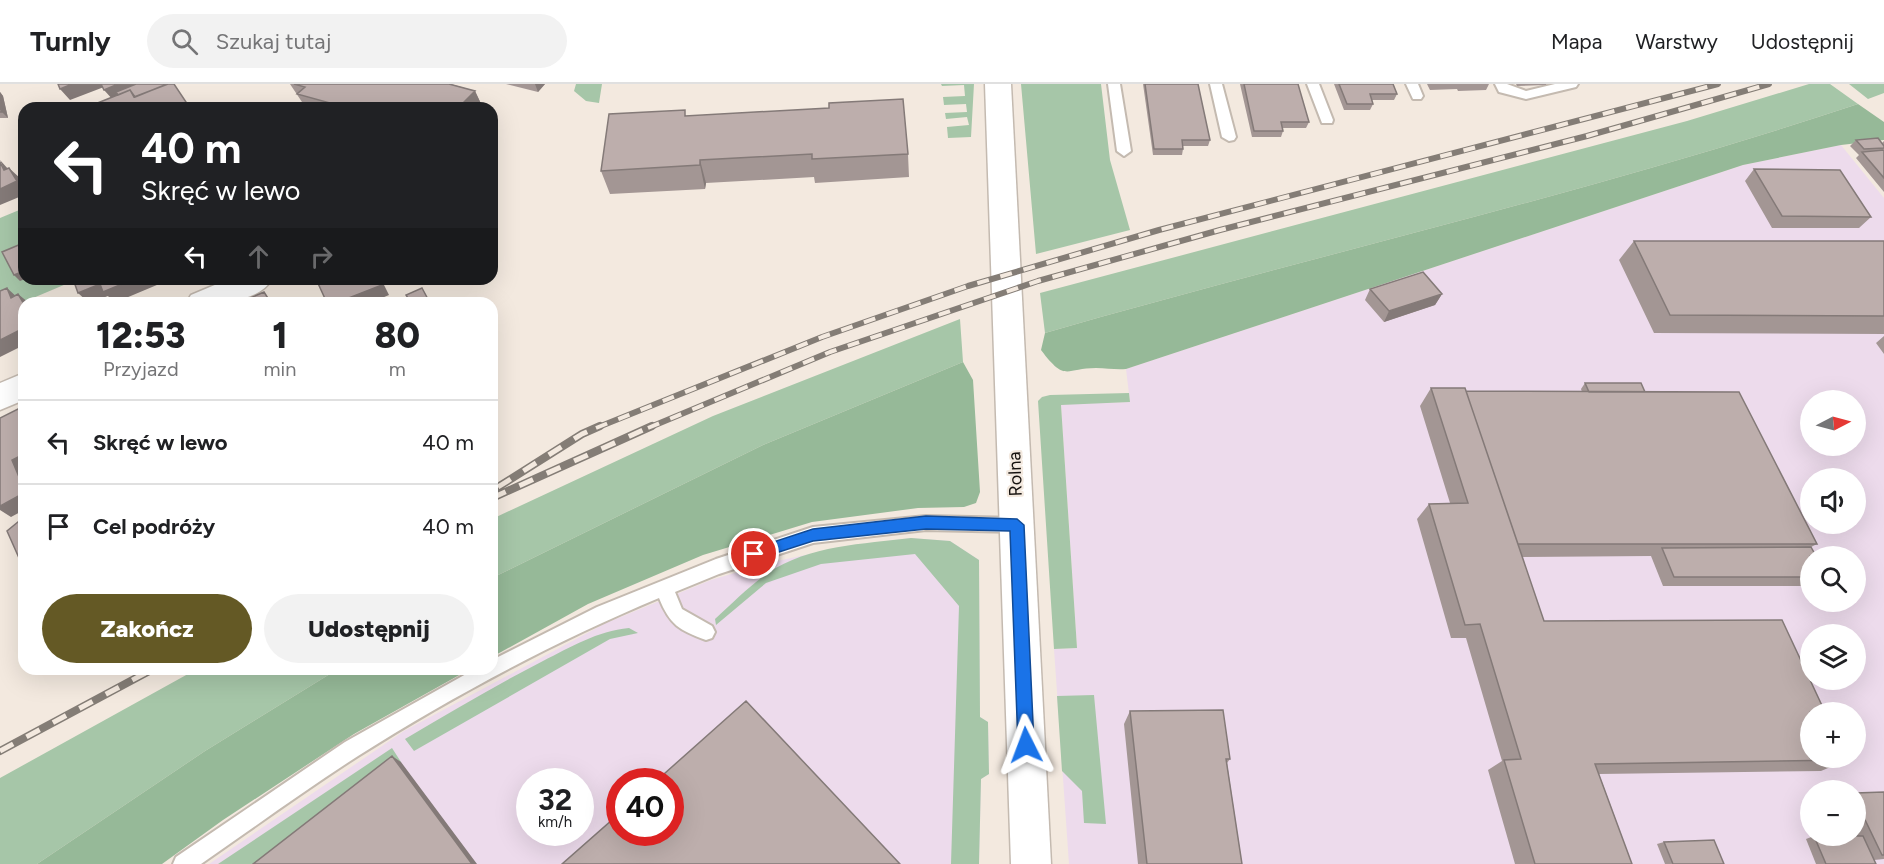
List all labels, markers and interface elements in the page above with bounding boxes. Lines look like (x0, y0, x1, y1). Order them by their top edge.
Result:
search box (147, 14, 567, 68)
text: Turnly (30, 24, 111, 58)
icon: search (168, 25, 201, 58)
text: Szukaj tutaj (216, 28, 331, 55)
text: Mapa (1551, 29, 1602, 54)
text: Warstwy (1635, 29, 1718, 54)
text: Udostępnij (1751, 29, 1854, 54)
text: 40 m (141, 123, 241, 174)
icon: left (42, 126, 120, 204)
text: Skręć w lewo (141, 174, 301, 207)
icon: left (179, 240, 212, 273)
icon: ahead (242, 240, 275, 273)
icon: right (305, 240, 338, 273)
text: 12:53 (96, 314, 185, 357)
text: 1 (272, 314, 288, 357)
text: 80 (374, 314, 420, 357)
text: Przyjazd (103, 357, 179, 381)
text: min (264, 357, 296, 381)
text: m (389, 357, 406, 381)
north arrow (1800, 390, 1866, 456)
map controls (1800, 390, 1866, 846)
icon: left (42, 426, 75, 459)
text: Skręć w lewo (93, 429, 228, 456)
text: 40 m (422, 429, 474, 456)
street label: Rolna (1003, 451, 1027, 497)
button: sound (1800, 468, 1866, 534)
icon: arrive (42, 510, 75, 543)
text: Cel podróży (93, 513, 215, 540)
text: 40 m (422, 513, 474, 540)
pin (728, 528, 779, 579)
icon: arrive (737, 537, 770, 570)
button: search (1800, 546, 1866, 612)
button: Zakończ (42, 594, 252, 663)
button: Udostępnij (264, 594, 474, 663)
button: layers (1800, 624, 1866, 690)
button: + (1800, 702, 1866, 768)
position arrow (994, 713, 1058, 777)
speed limit sign: 40 (606, 768, 684, 846)
button: − (1800, 780, 1866, 846)
text: 32 (538, 781, 572, 818)
text: km/h (538, 813, 572, 831)

